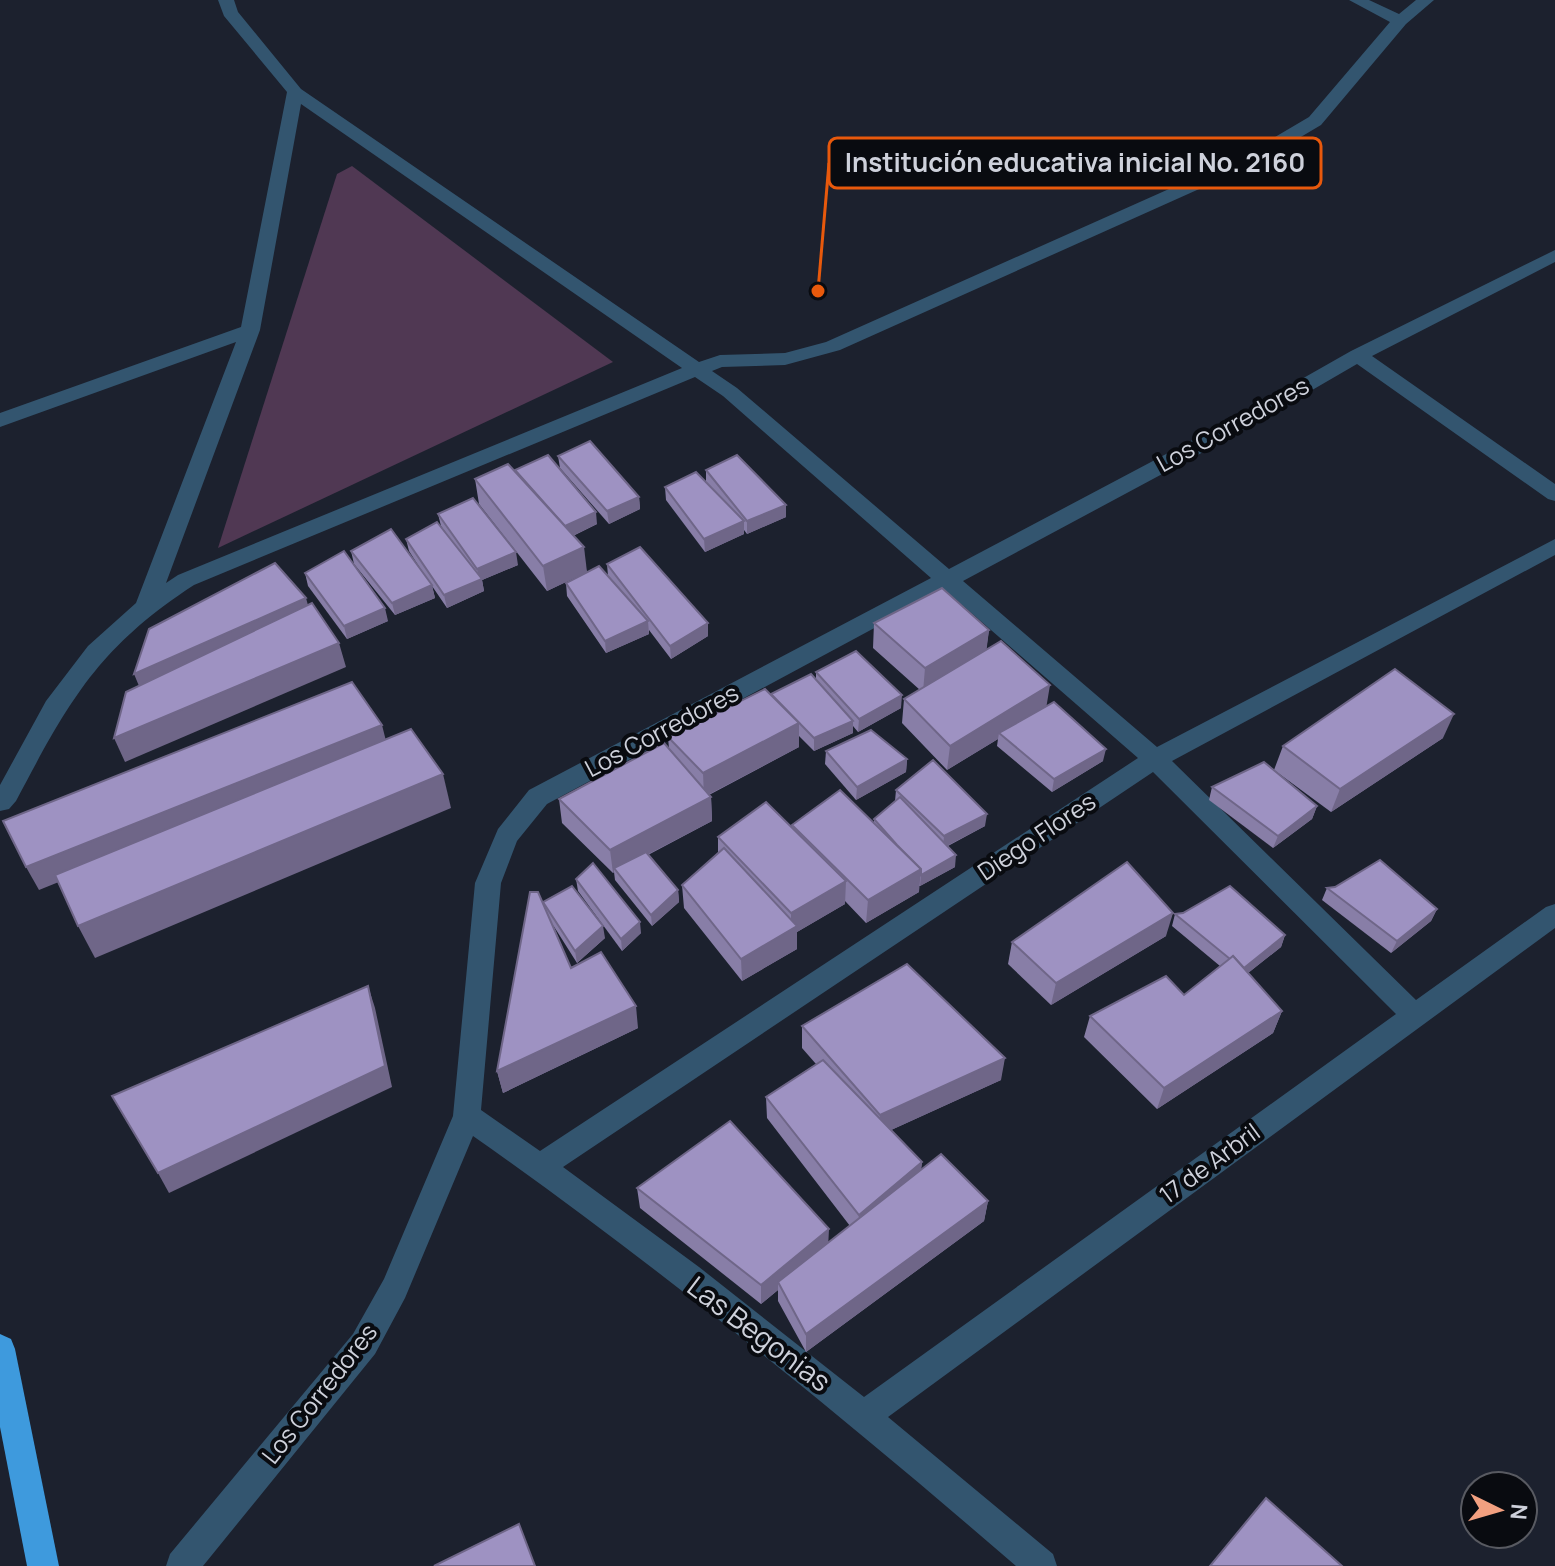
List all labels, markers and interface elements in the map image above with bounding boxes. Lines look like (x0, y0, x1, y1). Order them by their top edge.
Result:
callout: Institución educativa inicial No. 2160 (829, 138, 1321, 188)
text: Institución educativa inicial No. 2160 (845, 144, 1305, 180)
street label: Los Corredores (1150, 368, 1314, 479)
street label: Los Corredores (579, 675, 744, 784)
street label: Diego Flores (971, 784, 1102, 887)
street label: 17 de Arbril (1152, 1115, 1266, 1211)
street label: Las Begonias (680, 1267, 839, 1400)
street label: Los Corredores (254, 1316, 384, 1470)
north arrow (1459, 1470, 1539, 1550)
text: N (1503, 1503, 1535, 1521)

